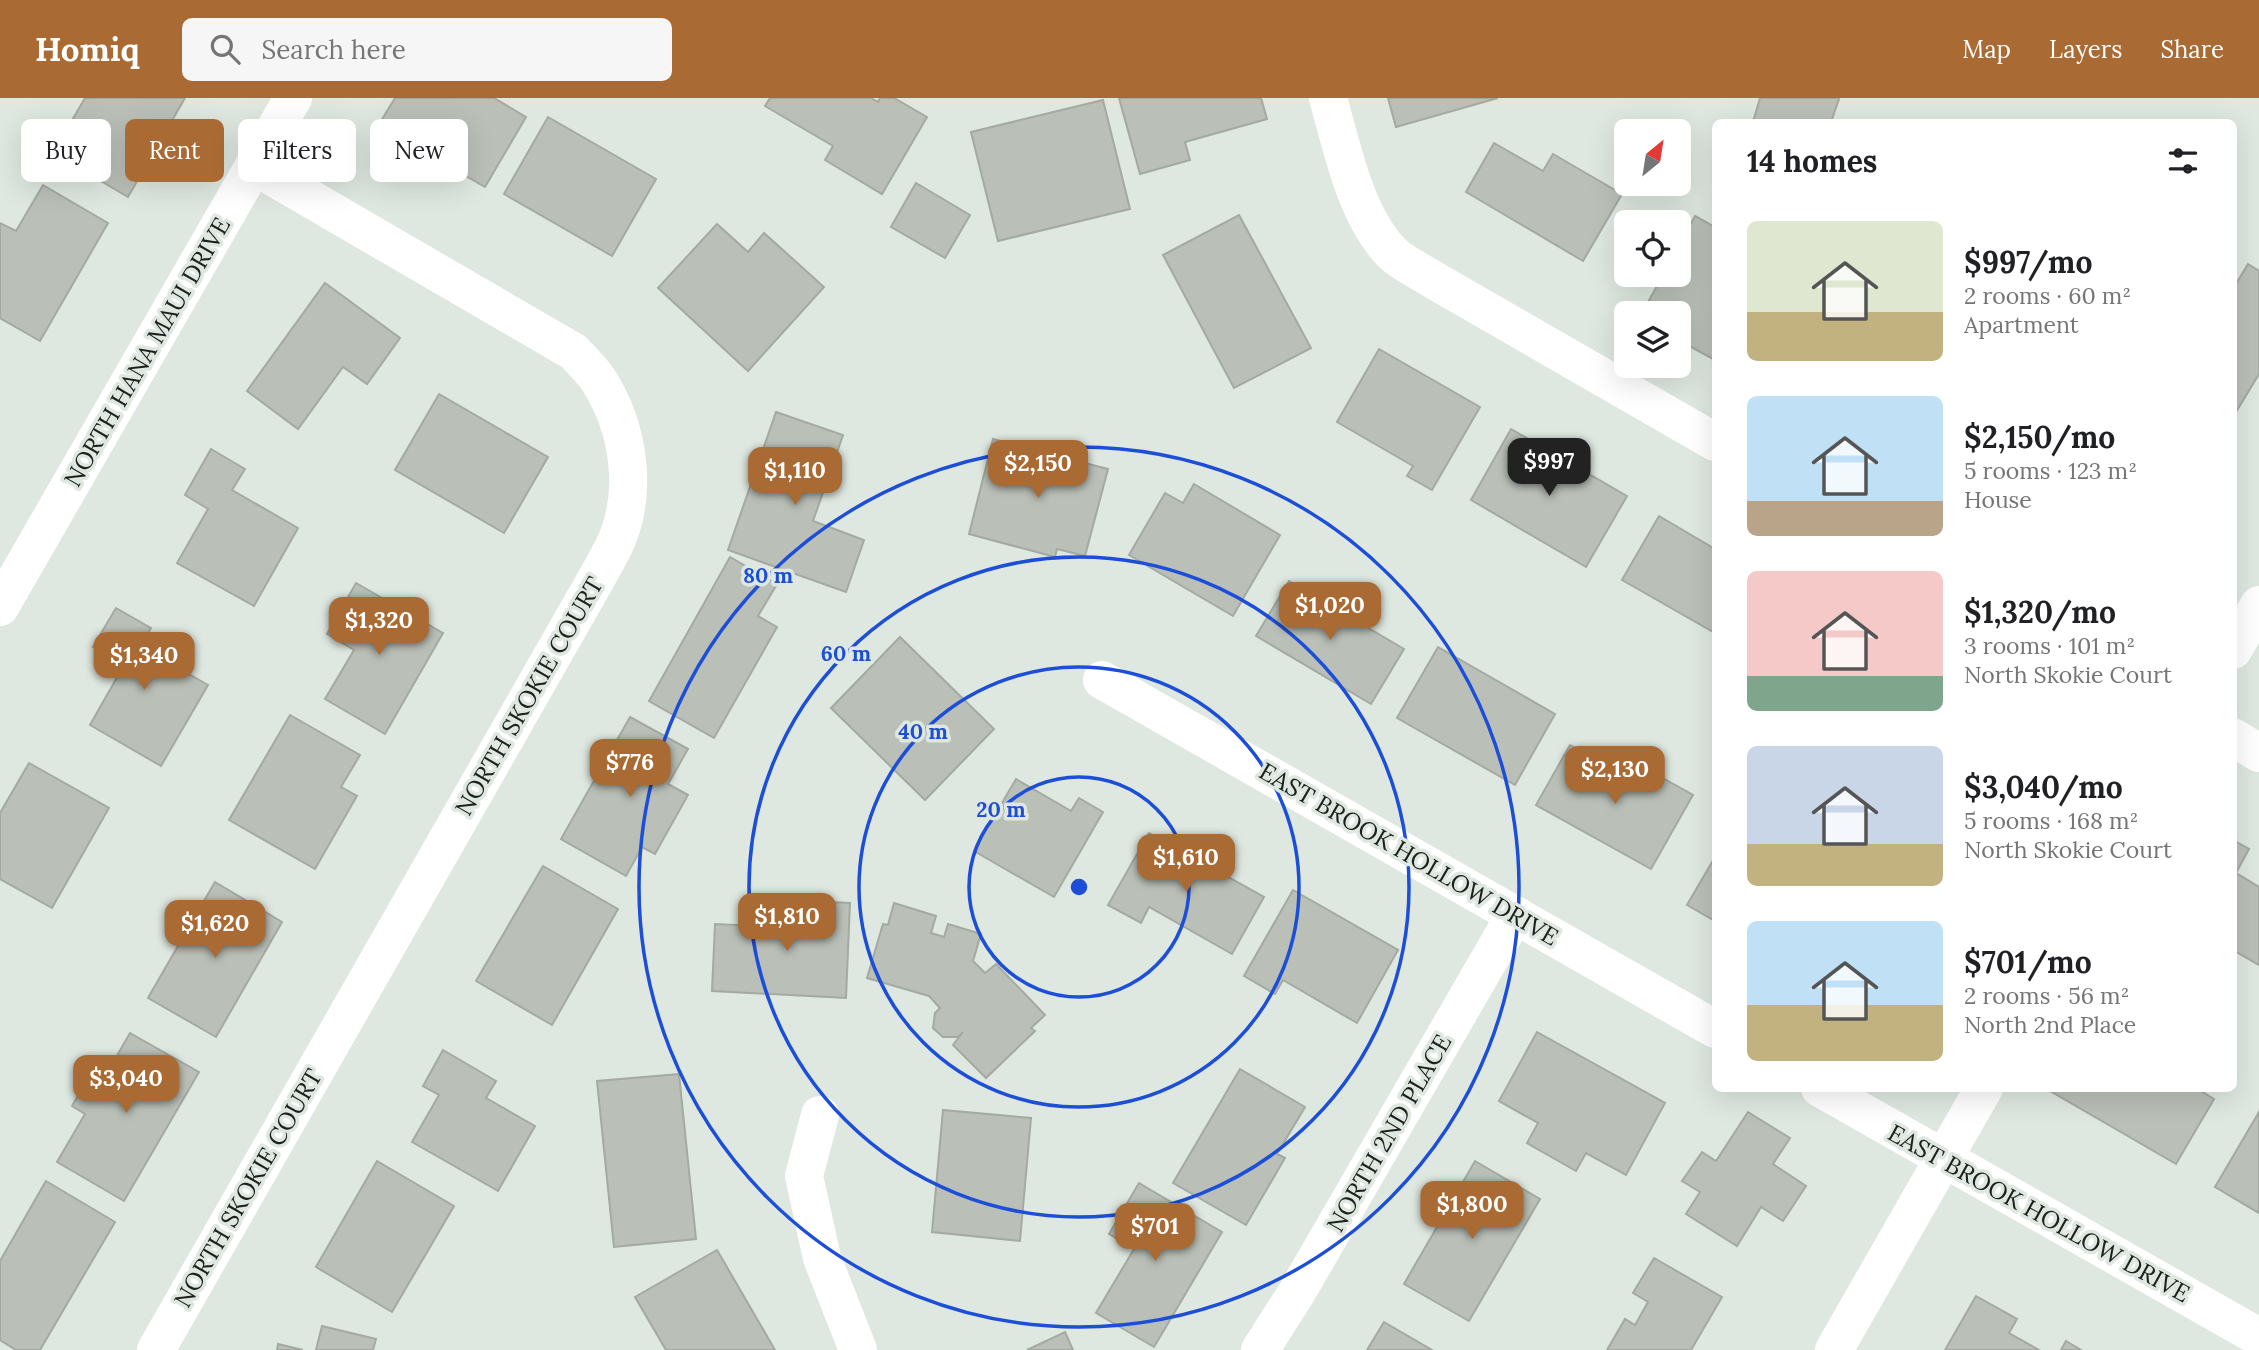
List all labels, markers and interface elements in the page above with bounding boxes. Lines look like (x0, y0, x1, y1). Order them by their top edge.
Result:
search box (182, 18, 672, 81)
text: Homiq (35, 28, 140, 70)
icon: search (206, 30, 244, 68)
text: Search here (262, 33, 406, 66)
text: Map (1962, 34, 2011, 65)
text: Layers (2049, 34, 2122, 65)
text: Share (2160, 34, 2224, 65)
chip: Buy (21, 119, 111, 182)
chip: Rent (125, 119, 224, 182)
chip: Filters (238, 119, 356, 182)
chip: New (370, 119, 468, 182)
north arrow (1614, 119, 1690, 196)
map controls (1614, 119, 1691, 378)
text: 14 homes (1747, 142, 1877, 180)
icon: filters (2164, 142, 2202, 180)
button: locate (1614, 210, 1691, 287)
street label: NORTH HANA MAUI DRIVE (57, 212, 237, 492)
text: $997/mo (1964, 243, 2092, 281)
icon: home (1803, 249, 1887, 333)
text: 2 rooms · 60 m² (1964, 281, 2131, 310)
button: layers (1614, 301, 1691, 378)
text: Apartment (1964, 310, 2079, 339)
text: $2,150/mo (1964, 418, 2115, 456)
icon: home (1803, 424, 1887, 508)
pin: $997 (1508, 438, 1590, 498)
pin: $2,150 (981, 440, 1095, 500)
text: $997 (1524, 446, 1574, 475)
pin: $1,110 (738, 448, 852, 507)
text: $2,150 (1004, 448, 1072, 477)
text: $1,110 (764, 455, 826, 484)
text: 5 rooms · 123 m² (1964, 456, 2137, 485)
text: House (1964, 485, 2032, 514)
text: 80 m (743, 562, 793, 589)
street label: NORTH SKOKIE COURT (448, 571, 610, 821)
pin: $1,020 (1273, 582, 1387, 642)
text: $1,020 (1295, 590, 1365, 619)
text: $1,320/mo (1964, 593, 2116, 631)
pin: $1,320 (322, 598, 436, 657)
icon: home (1803, 599, 1887, 683)
text: $1,320 (345, 605, 413, 634)
text: 3 rooms · 101 m² (1964, 631, 2135, 660)
pin: $1,340 (87, 632, 201, 692)
text: $1,340 (110, 640, 178, 669)
text: 60 m (821, 640, 871, 667)
text: North Skokie Court (1964, 660, 2172, 689)
text: 40 m (898, 718, 948, 745)
pin: $776 (589, 740, 671, 799)
pin: $2,130 (1558, 746, 1672, 806)
text: $776 (606, 747, 654, 776)
text: $2,130 (1581, 754, 1649, 783)
street label: EAST BROOK HOLLOW DRIVE (1254, 755, 1564, 953)
text: $3,040/mo (1964, 768, 2123, 806)
icon: home (1803, 774, 1887, 858)
text: 20 m (976, 796, 1026, 823)
text: 5 rooms · 168 m² (1964, 806, 2138, 835)
pin: $1,610 (1129, 834, 1243, 894)
text: North Skokie Court (1964, 835, 2172, 864)
text: $1,610 (1153, 842, 1219, 871)
centre of rings (1067, 875, 1091, 899)
pin: $1,810 (730, 894, 844, 953)
pin: $1,620 (158, 900, 272, 960)
text: $1,810 (754, 901, 820, 930)
text: $1,620 (181, 908, 249, 937)
text: $701/mo (1964, 943, 2092, 981)
icon: home (1803, 949, 1887, 1033)
text: 2 rooms · 56 m² (1964, 981, 2129, 1010)
text: North 2nd Place (1964, 1010, 2136, 1039)
street label: NORTH 2ND PLACE (1320, 1029, 1458, 1237)
pin: $3,040 (69, 1056, 183, 1115)
text: $3,040 (89, 1063, 163, 1092)
street label: NORTH SKOKIE COURT (167, 1063, 329, 1313)
street label: EAST BROOK HOLLOW DRIVE (1883, 1117, 2195, 1309)
pin: $1,800 (1415, 1182, 1529, 1241)
text: $1,800 (1436, 1189, 1508, 1218)
pin: $701 (1114, 1204, 1196, 1263)
text: $701 (1131, 1211, 1179, 1240)

